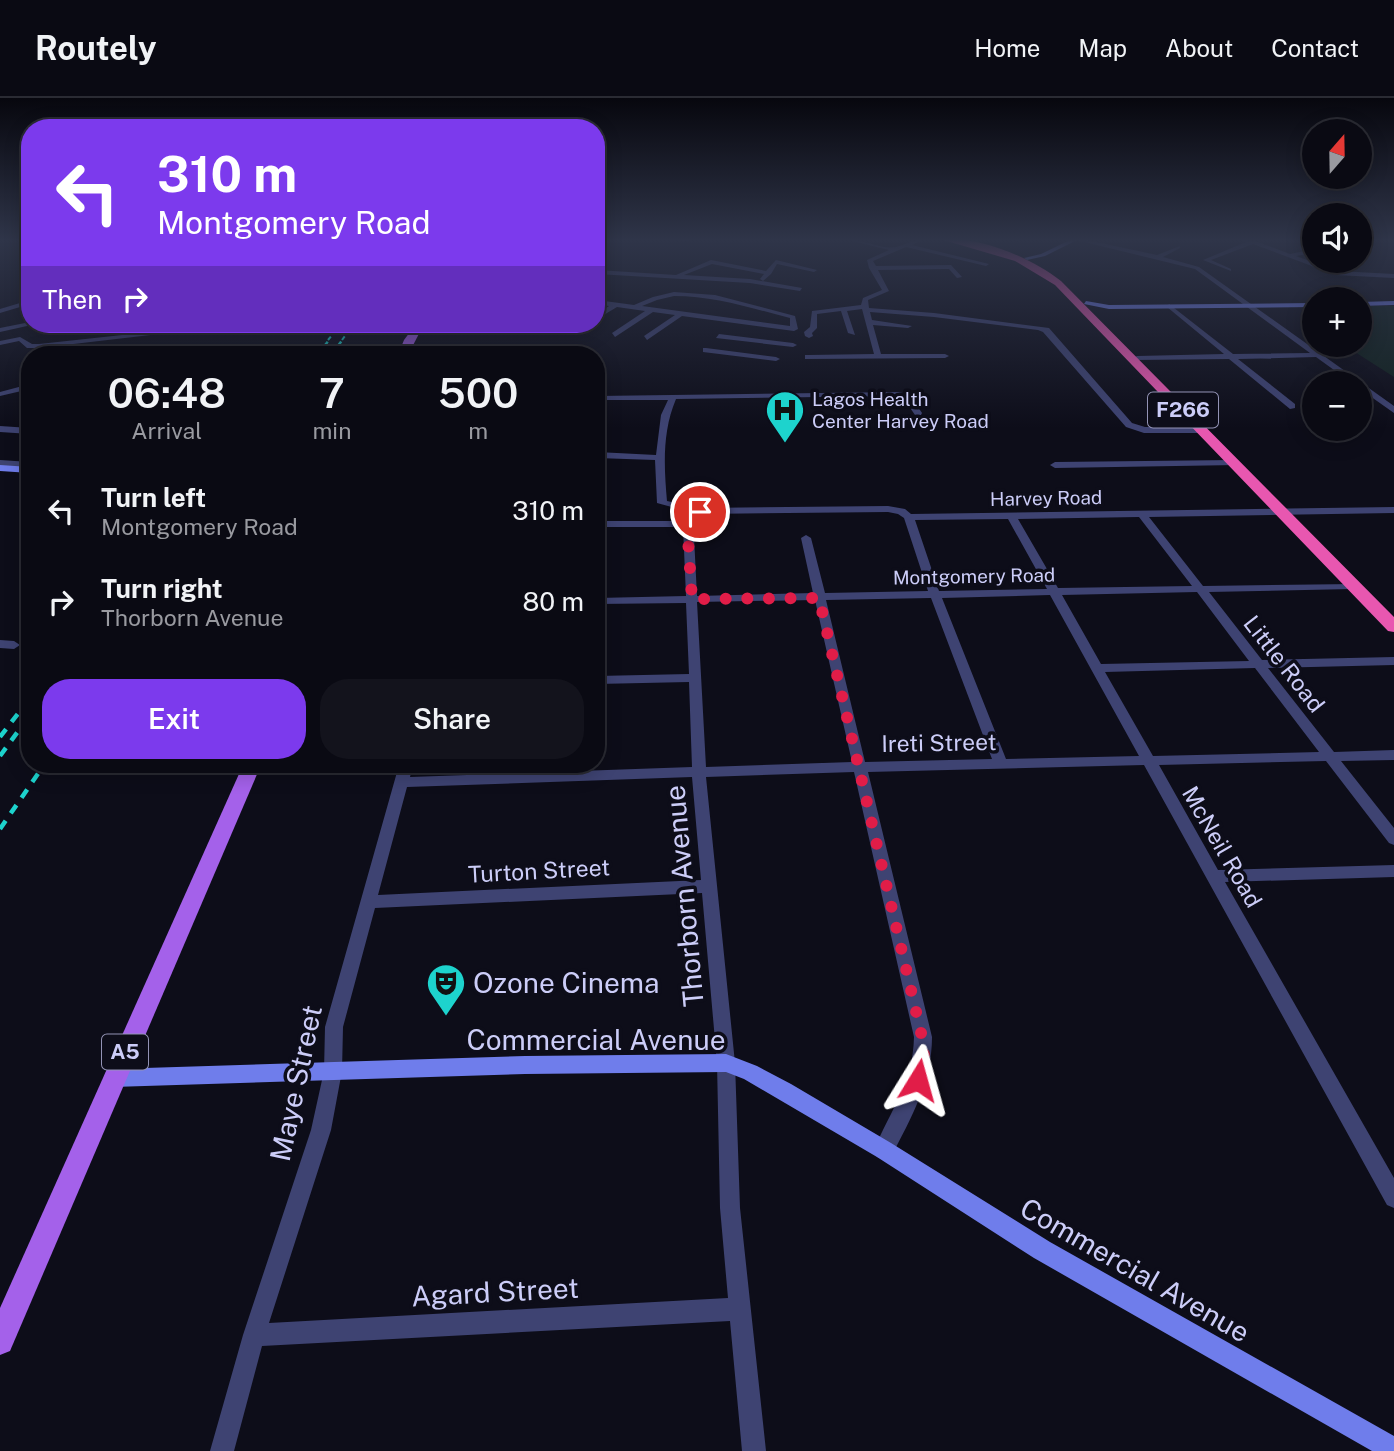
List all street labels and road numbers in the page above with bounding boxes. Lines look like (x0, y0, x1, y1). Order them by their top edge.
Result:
road number: F266 (1148, 392, 1218, 428)
street label: Harvey Road (990, 486, 1102, 510)
street label: Montgomery Road (893, 564, 1055, 588)
street label: Little Road (1238, 610, 1330, 717)
street label: Ireti Street (881, 728, 997, 757)
street label: McNeil Road (1177, 781, 1268, 912)
street label: Thorborn Avenue (657, 784, 710, 1008)
street label: Turton Street (467, 853, 611, 888)
street label: Maye Street (263, 1002, 328, 1164)
street label: Commercial Avenue (467, 1023, 726, 1056)
road number: A5 (102, 1034, 148, 1070)
street label: Commercial Avenue (1015, 1191, 1256, 1349)
street label: Agard Street (410, 1271, 580, 1312)

